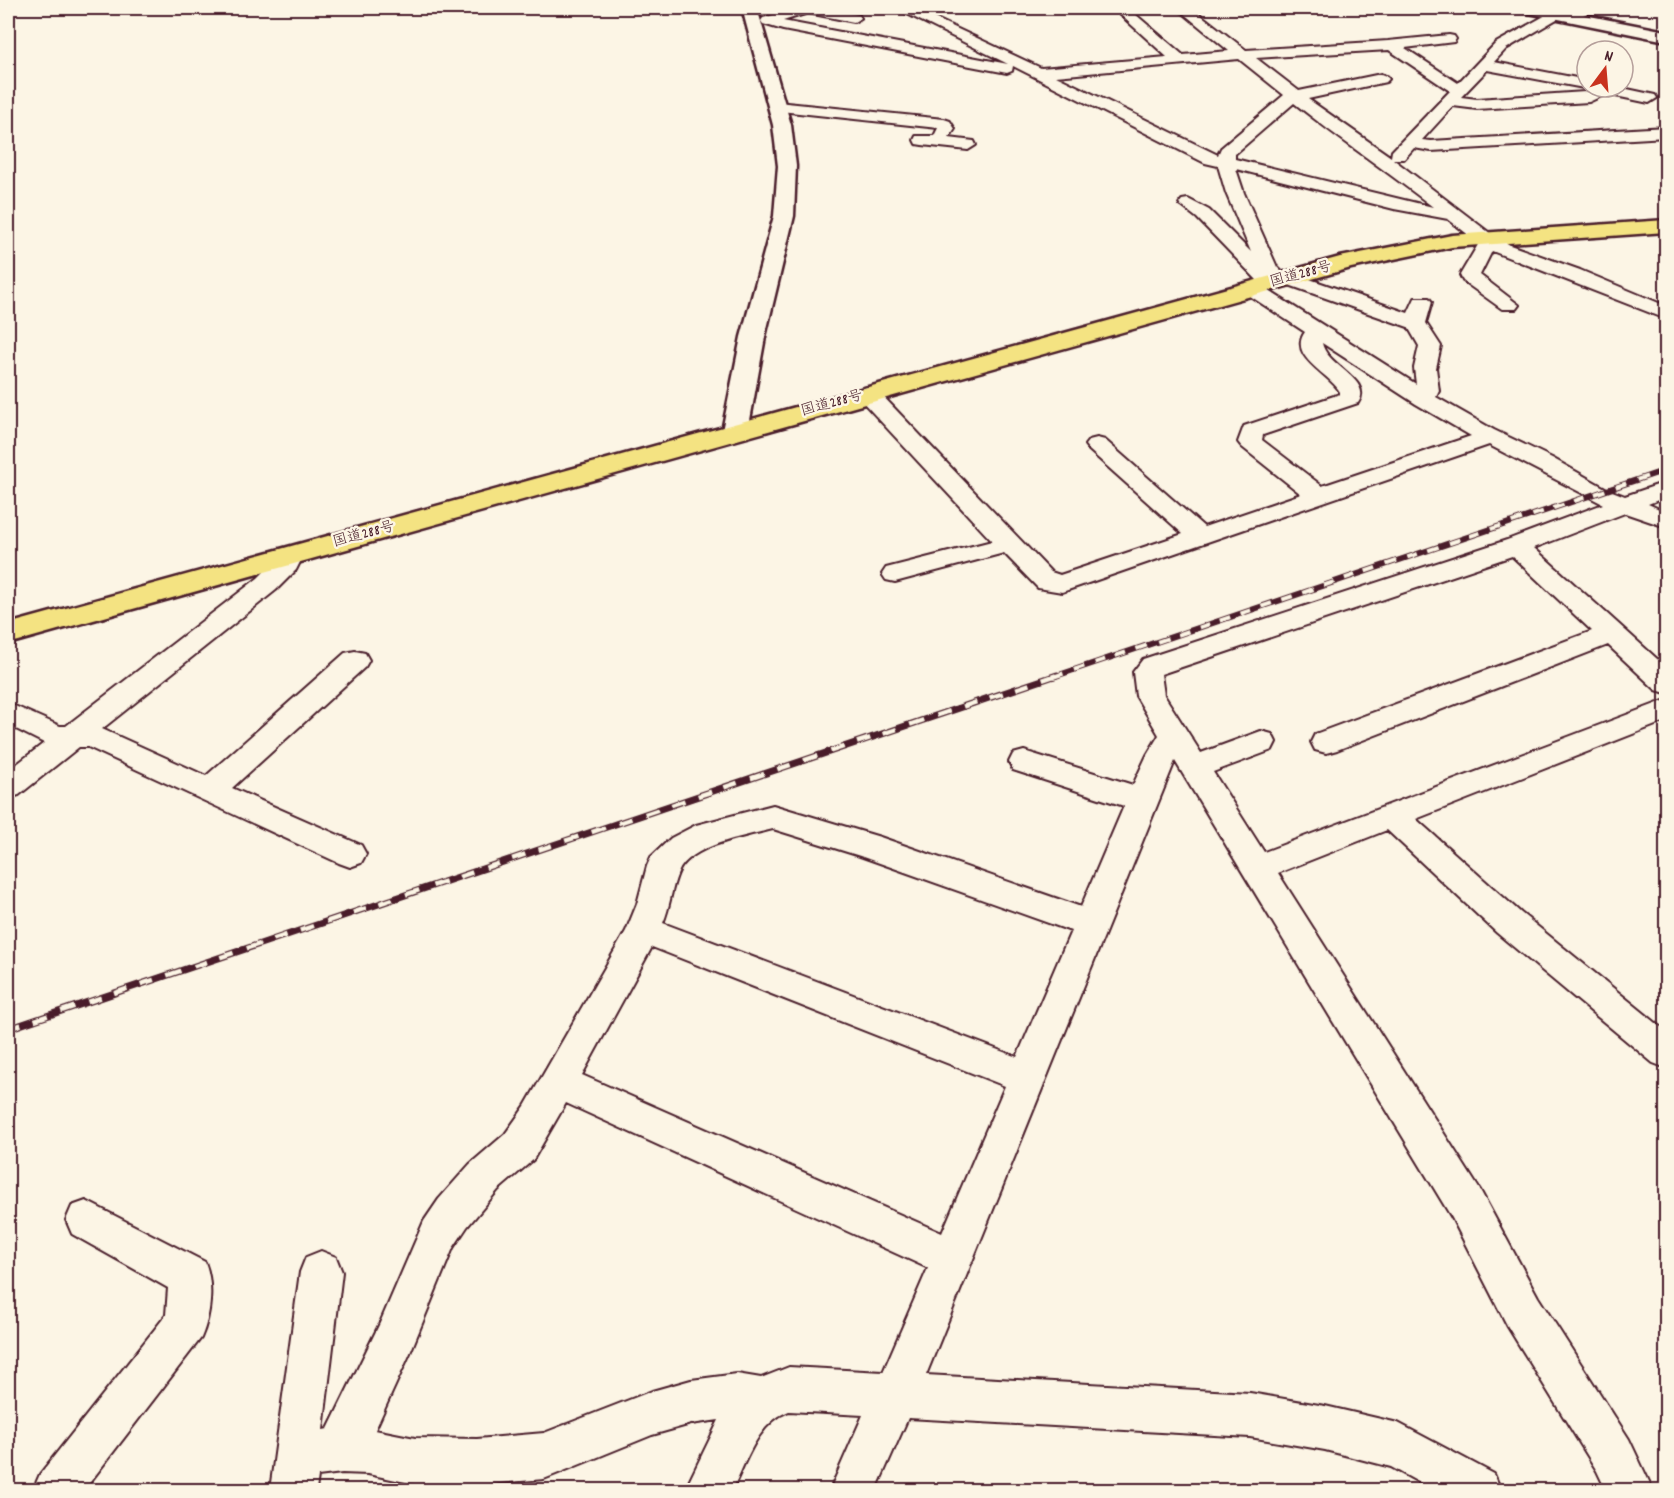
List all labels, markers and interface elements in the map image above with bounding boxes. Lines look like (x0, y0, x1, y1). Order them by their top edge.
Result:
north arrow (1575, 39, 1635, 99)
text: N (1601, 45, 1616, 69)
street label: 国道288号 (1267, 256, 1335, 294)
street label: 国道288号 (798, 385, 866, 423)
street label: 国道288号 (330, 516, 398, 554)

